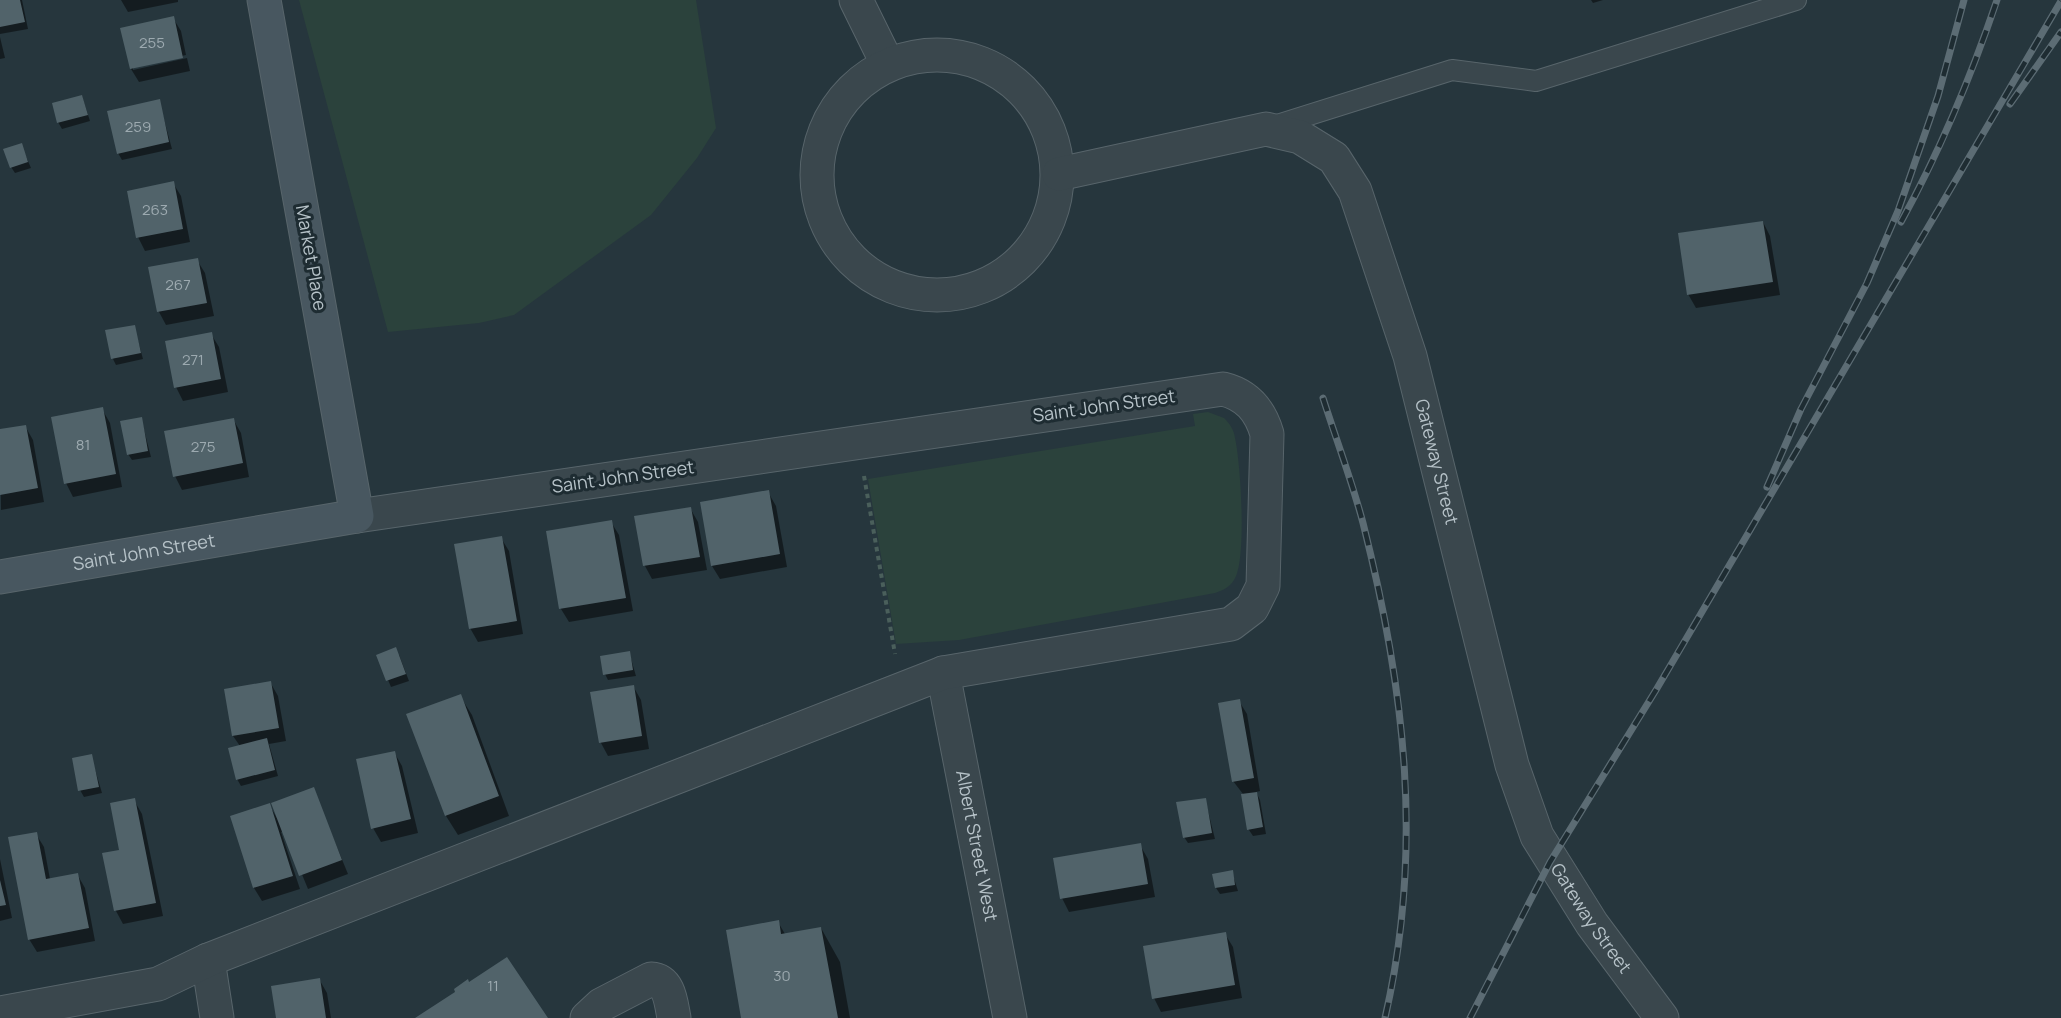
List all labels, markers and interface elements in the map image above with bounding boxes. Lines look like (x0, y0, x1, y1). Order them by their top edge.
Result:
house number: 255 (139, 32, 165, 53)
house number: 259 (125, 116, 151, 137)
house number: 263 (142, 199, 168, 220)
street label: Market Place (291, 203, 333, 313)
house number: 267 (165, 274, 191, 295)
house number: 271 (182, 349, 204, 370)
street label: Saint John Street (1031, 383, 1177, 427)
street label: Gateway Street (1410, 396, 1465, 527)
house number: 81 (76, 434, 90, 455)
house number: 275 (191, 436, 215, 457)
street label: Saint John Street (550, 454, 696, 498)
street label: Saint John Street (71, 527, 217, 575)
street label: Albert Street West (951, 768, 1004, 923)
street label: Gateway Street (1546, 858, 1638, 978)
house number: 30 (773, 965, 791, 986)
house number: 11 (487, 975, 499, 996)

